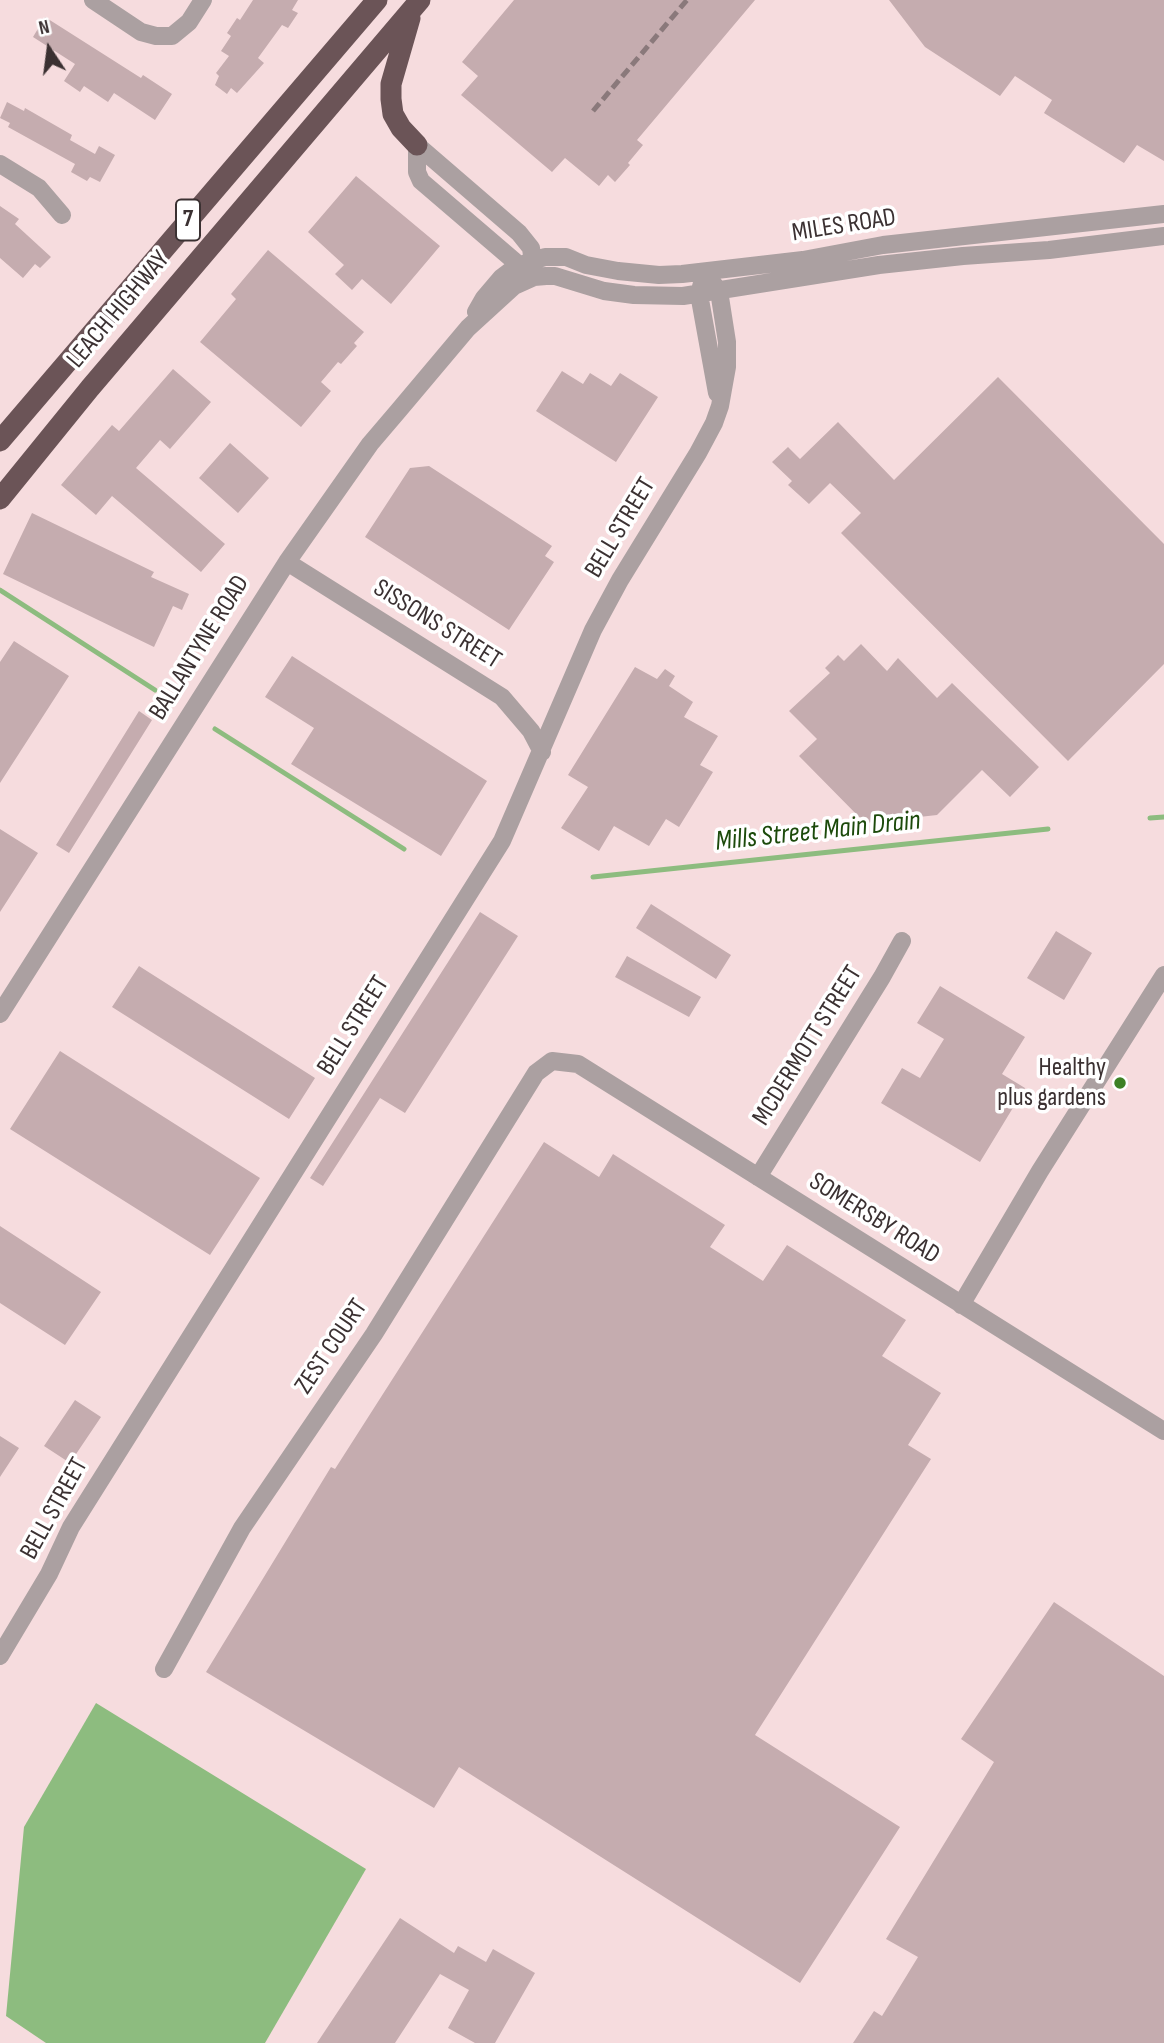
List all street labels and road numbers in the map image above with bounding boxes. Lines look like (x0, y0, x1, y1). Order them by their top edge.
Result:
road number: 7 (176, 200, 200, 240)
street label: MILES ROAD (790, 202, 898, 250)
street label: LEACH HIGHWAY (61, 245, 177, 375)
street label: BELL STREET (579, 472, 663, 584)
street label: BALLANTYNE ROAD (143, 570, 257, 726)
street label: SISSONS STREET (367, 573, 507, 677)
street label: MCDERMOTT STREET (746, 960, 870, 1132)
street label: BELL STREET (311, 971, 397, 1081)
street label: SOMERSBY ROAD (803, 1167, 945, 1271)
street label: ZEST COURT (289, 1294, 375, 1400)
street label: BELL STREET (14, 1453, 96, 1565)

